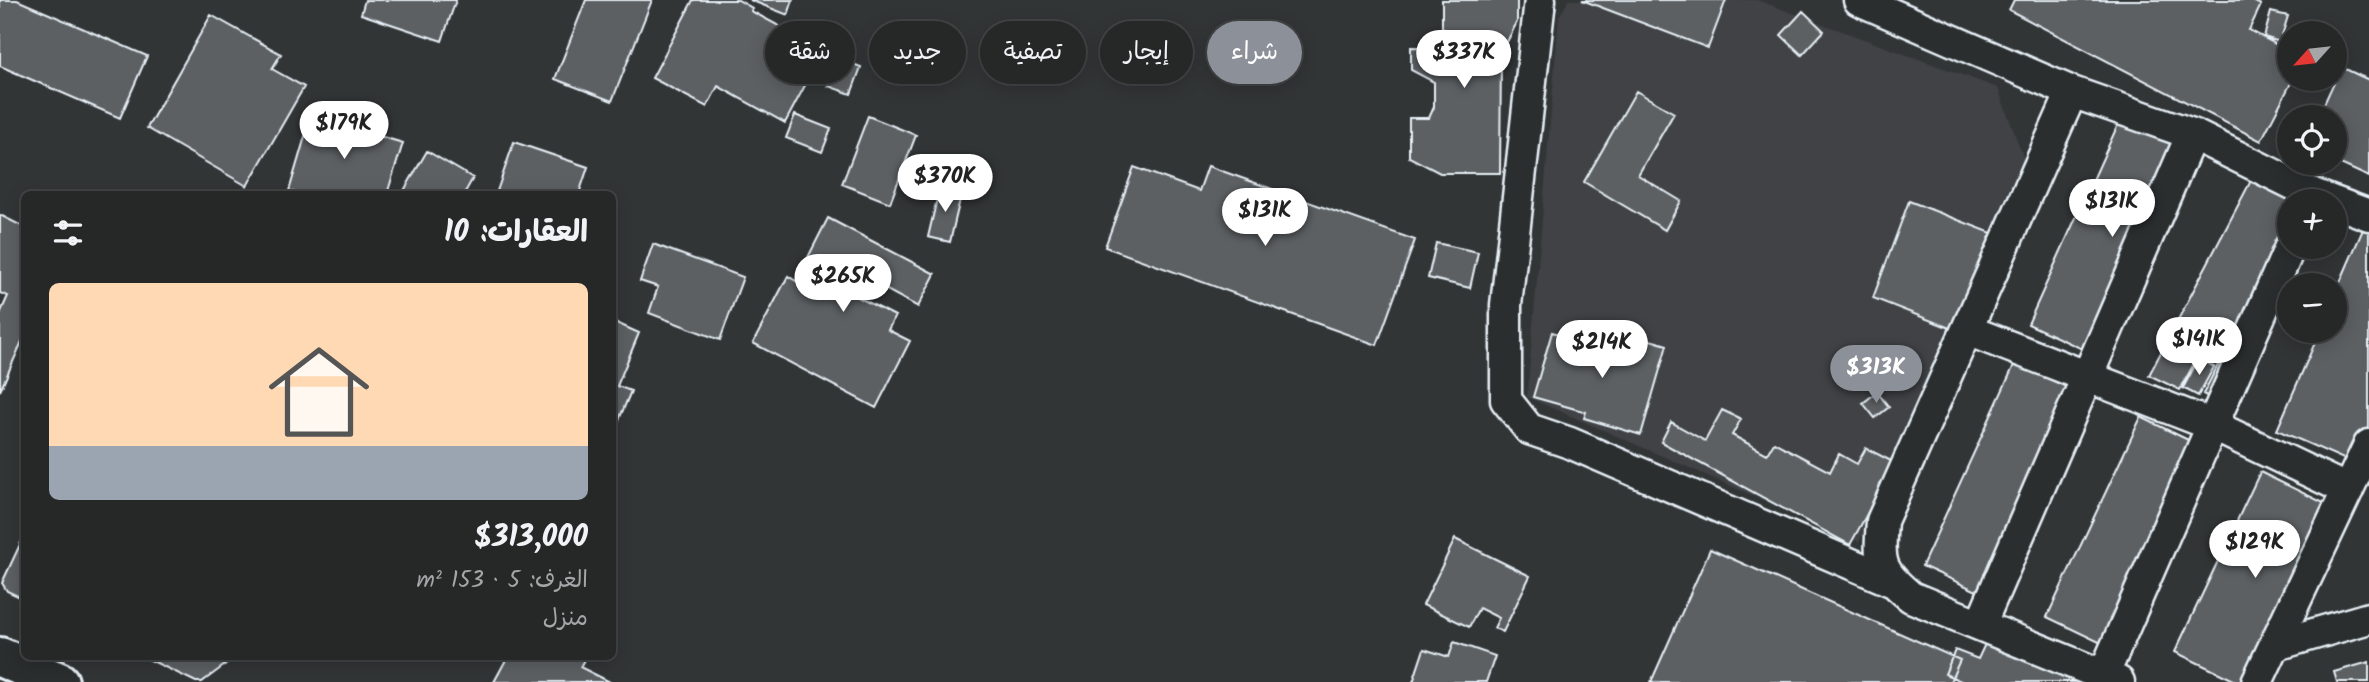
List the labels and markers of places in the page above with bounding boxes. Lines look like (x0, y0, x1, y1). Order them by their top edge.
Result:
pin: $337K (1415, 31, 1513, 90)
pin: $179K (295, 102, 393, 161)
pin: $370K (896, 154, 994, 214)
pin: $131K (2063, 180, 2161, 239)
pin: $131K (1216, 188, 1314, 248)
pin: $265K (794, 254, 892, 314)
pin: $141K (2150, 318, 2248, 377)
pin: $214K (1553, 320, 1651, 380)
pin: $313K (1827, 346, 1925, 405)
pin: $129K (2206, 520, 2304, 580)

